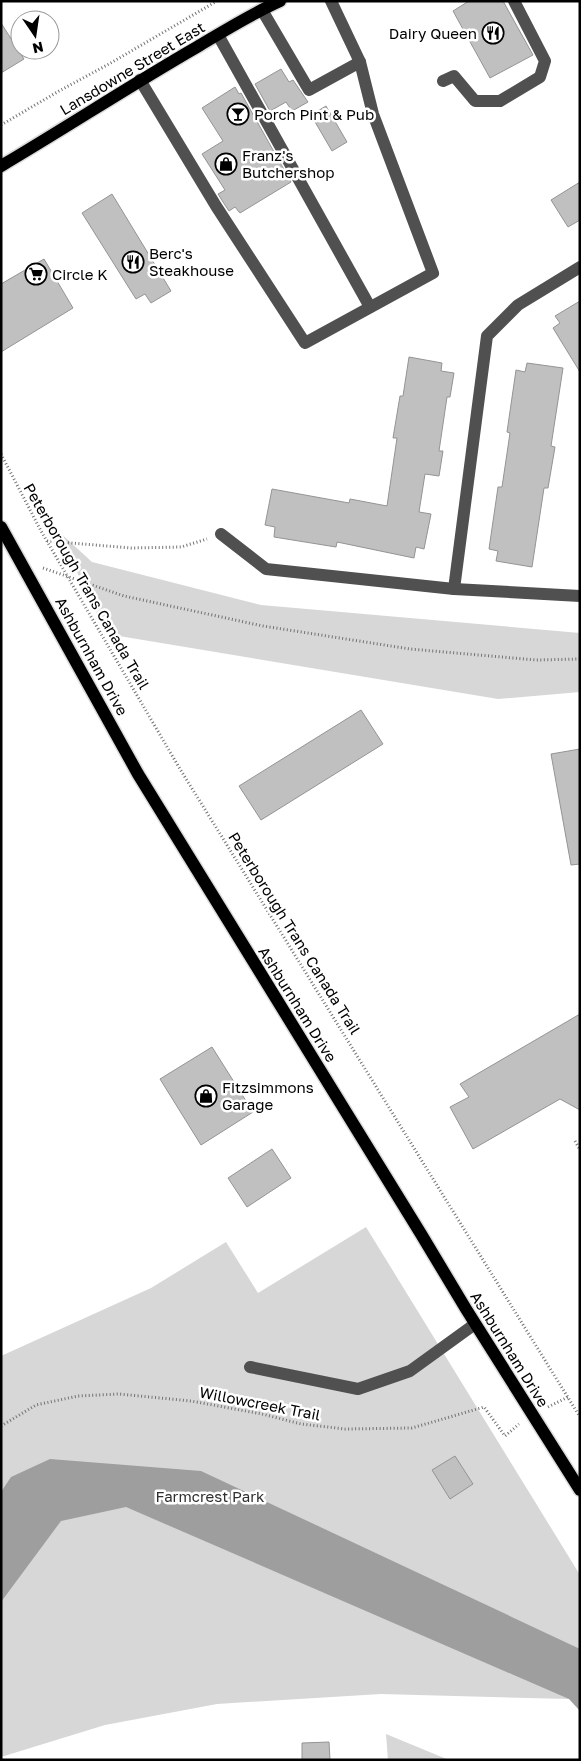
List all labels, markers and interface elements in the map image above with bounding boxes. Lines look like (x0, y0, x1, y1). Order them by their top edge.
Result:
north arrow (10, 10, 60, 60)
street label: Lansdowne Street East (56, 18, 208, 118)
restaurant icon: Dairy Queen (481, 21, 505, 45)
place label: Dairy Queen (389, 24, 477, 42)
text: N (31, 39, 45, 58)
bar icon: Porch Pint & Pub (226, 102, 250, 126)
place label: Porch Pint & Pub (254, 105, 374, 123)
place label: Franz's Butchershop (242, 146, 334, 181)
shop icon: Franz's Butchershop (214, 152, 238, 176)
place label: Berc's Steakhouse (149, 244, 234, 279)
restaurant icon: Berc's Steakhouse (121, 250, 145, 274)
supermarket icon: Circle K (24, 262, 48, 286)
place label: Circle K (52, 265, 108, 283)
street label: Peterborough Trans Canada Trail (20, 480, 154, 692)
street label: Ashburnham Drive (52, 594, 132, 719)
street label: Peterborough Trans Canada Trail (225, 829, 365, 1038)
street label: Ashburnham Drive (255, 943, 341, 1065)
place label: Fitzsimmons Garage (222, 1078, 314, 1113)
shop icon: Fitzsimmons Garage (194, 1084, 218, 1108)
street label: Ashburnham Drive (467, 1288, 553, 1410)
street label: Willowcreek Trail (198, 1382, 322, 1424)
park label: Farmcrest Park (156, 1487, 265, 1505)

